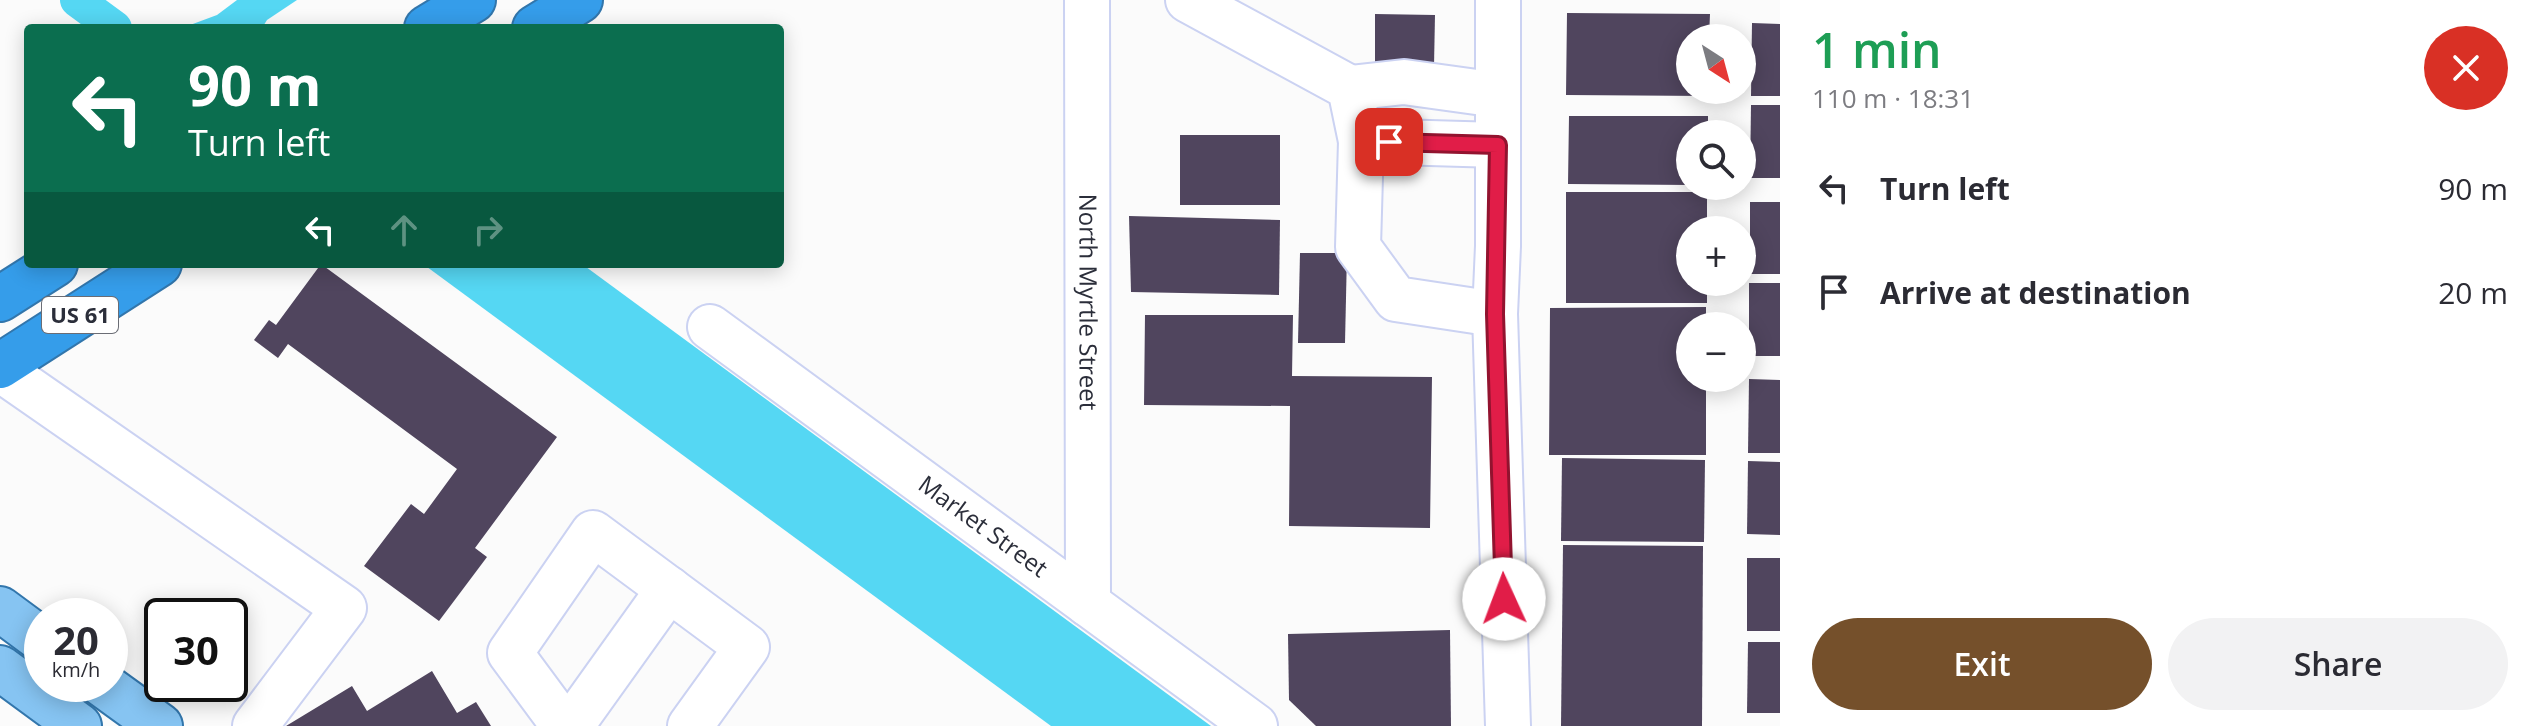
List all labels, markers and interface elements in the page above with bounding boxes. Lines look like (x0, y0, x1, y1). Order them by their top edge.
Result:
text: 1 min (1812, 17, 1942, 82)
north arrow (1676, 24, 1756, 104)
map controls (1676, 24, 1756, 392)
button: close (2424, 26, 2508, 110)
text: 90 m (188, 46, 322, 122)
icon: left (56, 56, 160, 160)
text: 110 m · 18:31 (1812, 80, 1974, 116)
pin (1355, 108, 1423, 176)
text: Turn left (188, 118, 330, 167)
icon: arrive (1367, 120, 1411, 164)
button: search (1676, 120, 1756, 200)
icon: left (1812, 166, 1856, 210)
text: Turn left (1880, 168, 2010, 209)
text: 90 m (2438, 168, 2508, 209)
street label: North Myrtle Street (1072, 194, 1106, 410)
icon: left (298, 208, 342, 252)
icon: ahead (382, 208, 426, 252)
icon: right (466, 208, 510, 252)
button: + (1676, 216, 1756, 296)
icon: arrive (1812, 270, 1856, 314)
text: Arrive at destination (1880, 272, 2191, 313)
text: 20 m (2438, 272, 2508, 313)
road number: US 61 (42, 297, 118, 333)
button: − (1676, 312, 1756, 392)
street label: Market Street (912, 467, 1055, 584)
position arrow (1462, 557, 1546, 641)
speed limit sign: 30 (144, 598, 248, 702)
text: 20 (53, 612, 99, 667)
button: Exit (1812, 618, 2152, 710)
button: Share (2168, 618, 2508, 710)
text: km/h (52, 656, 100, 683)

